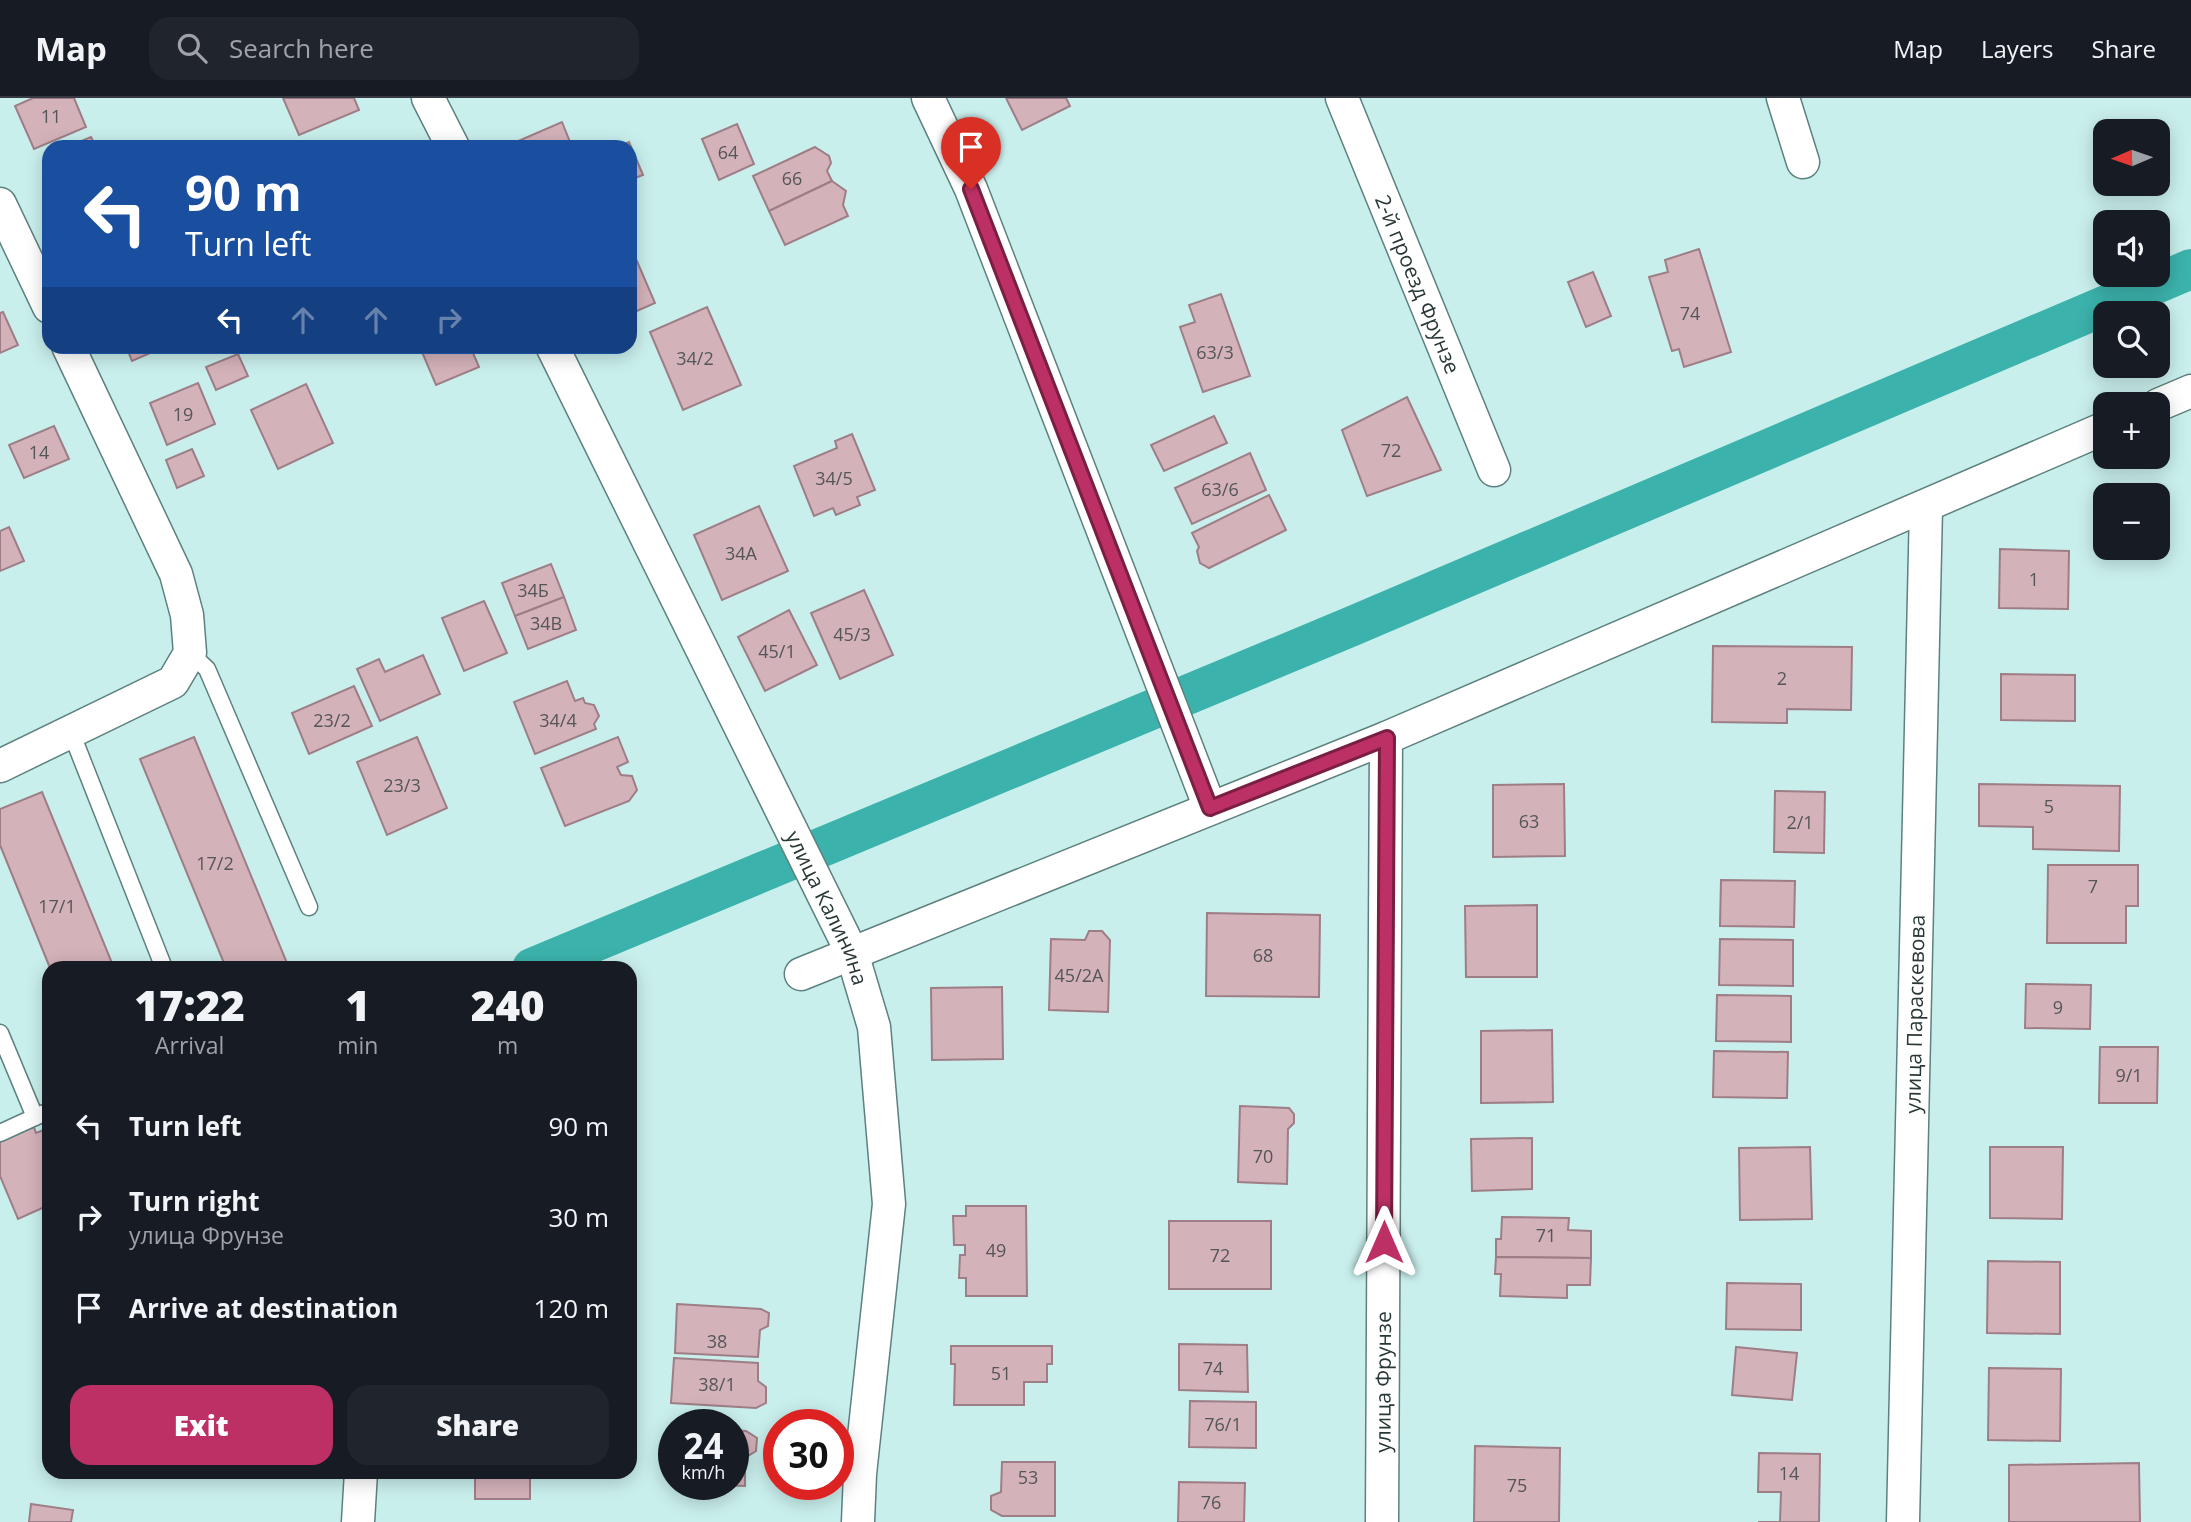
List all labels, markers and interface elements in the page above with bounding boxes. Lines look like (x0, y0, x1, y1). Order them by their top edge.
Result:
search box (149, 17, 639, 80)
text: Map (35, 26, 107, 71)
icon: search (173, 29, 211, 67)
text: Search here (229, 30, 374, 66)
text: Map (1893, 32, 1943, 65)
text: Layers (1981, 32, 2054, 65)
text: Share (2092, 32, 2156, 65)
house number: 11 (41, 104, 61, 128)
pin (941, 117, 1001, 189)
north arrow (2093, 119, 2170, 196)
map controls (2093, 119, 2170, 560)
icon: arrive (952, 128, 990, 166)
house number: 64 (718, 140, 738, 164)
text: 90 m (185, 159, 302, 225)
house number: 66 (782, 166, 802, 190)
icon: left (70, 168, 161, 259)
street label: 2-й проезд Фрунзе (1369, 190, 1467, 378)
button: sound (2093, 210, 2170, 287)
text: Turn left (185, 222, 311, 265)
icon: left (211, 301, 249, 339)
icon: ahead (284, 301, 322, 339)
icon: ahead (357, 301, 395, 339)
icon: right (430, 301, 468, 339)
house number: 74 (1680, 301, 1700, 325)
button: search (2093, 301, 2170, 378)
house number: 63/3 (1196, 340, 1234, 364)
house number: 34/2 (676, 346, 714, 370)
button: + (2093, 392, 2170, 469)
house number: 19 (173, 402, 193, 426)
house number: 72 (1381, 438, 1401, 462)
house number: 14 (29, 440, 49, 464)
house number: 34/5 (815, 466, 853, 490)
house number: 63/6 (1201, 477, 1239, 501)
button: − (2093, 483, 2170, 560)
house number: 34А (725, 541, 758, 565)
house number: 1 (2029, 567, 2039, 591)
house number: 34Б (517, 578, 549, 602)
house number: 34В (530, 611, 562, 635)
house number: 45/3 (833, 622, 871, 646)
house number: 45/1 (758, 639, 796, 663)
house number: 2 (1777, 666, 1787, 690)
house number: 23/2 (313, 708, 351, 732)
house number: 34/4 (539, 708, 577, 732)
house number: 23/3 (383, 773, 421, 797)
house number: 5 (2044, 794, 2054, 818)
house number: 63 (1519, 809, 1539, 833)
house number: 2/1 (1786, 810, 1814, 834)
street label: улица Калинина (780, 826, 875, 988)
house number: 17/2 (196, 851, 234, 875)
house number: 7 (2088, 874, 2098, 898)
house number: 17/1 (38, 894, 76, 918)
street label: улица Параскевова (1898, 914, 1931, 1114)
house number: 68 (1253, 943, 1273, 967)
house number: 45/2А (1055, 963, 1104, 987)
text: 17:22 (134, 976, 245, 1033)
text: 1 (346, 976, 370, 1033)
text: 240 (471, 976, 545, 1033)
house number: 9 (2053, 995, 2063, 1019)
text: Arrival (155, 1029, 224, 1061)
text: min (337, 1029, 378, 1061)
text: m (497, 1029, 518, 1061)
house number: 9/1 (2115, 1063, 2143, 1087)
icon: left (70, 1107, 108, 1145)
text: Turn left (129, 1108, 241, 1144)
text: 90 m (548, 1108, 609, 1144)
house number: 70 (1253, 1144, 1273, 1168)
text: Turn right (129, 1183, 260, 1219)
icon: right (70, 1198, 108, 1236)
text: 30 m (548, 1199, 609, 1235)
position arrow (1347, 1205, 1421, 1279)
text: улица Фрунзе (129, 1219, 284, 1251)
house number: 71 (1536, 1223, 1556, 1247)
house number: 49 (986, 1238, 1006, 1262)
house number: 72 (1210, 1243, 1230, 1267)
icon: arrive (70, 1289, 108, 1327)
text: Arrive at destination (129, 1290, 398, 1326)
text: 120 m (534, 1290, 609, 1326)
street label: улица Фрунзе (1368, 1311, 1397, 1453)
house number: 38 (707, 1329, 727, 1353)
house number: 74 (1203, 1356, 1223, 1380)
house number: 51 (991, 1361, 1011, 1385)
house number: 38/1 (698, 1372, 736, 1396)
button: Exit (70, 1385, 333, 1465)
button: Share (347, 1385, 609, 1465)
speed limit sign: 30 (763, 1409, 854, 1500)
house number: 76/1 (1204, 1412, 1242, 1436)
text: 24 (683, 1422, 724, 1469)
text: km/h (682, 1460, 725, 1484)
house number: 14 (1779, 1461, 1799, 1485)
house number: 53 (1018, 1465, 1038, 1489)
house number: 75 (1507, 1473, 1527, 1497)
house number: 76 (1201, 1490, 1221, 1514)

